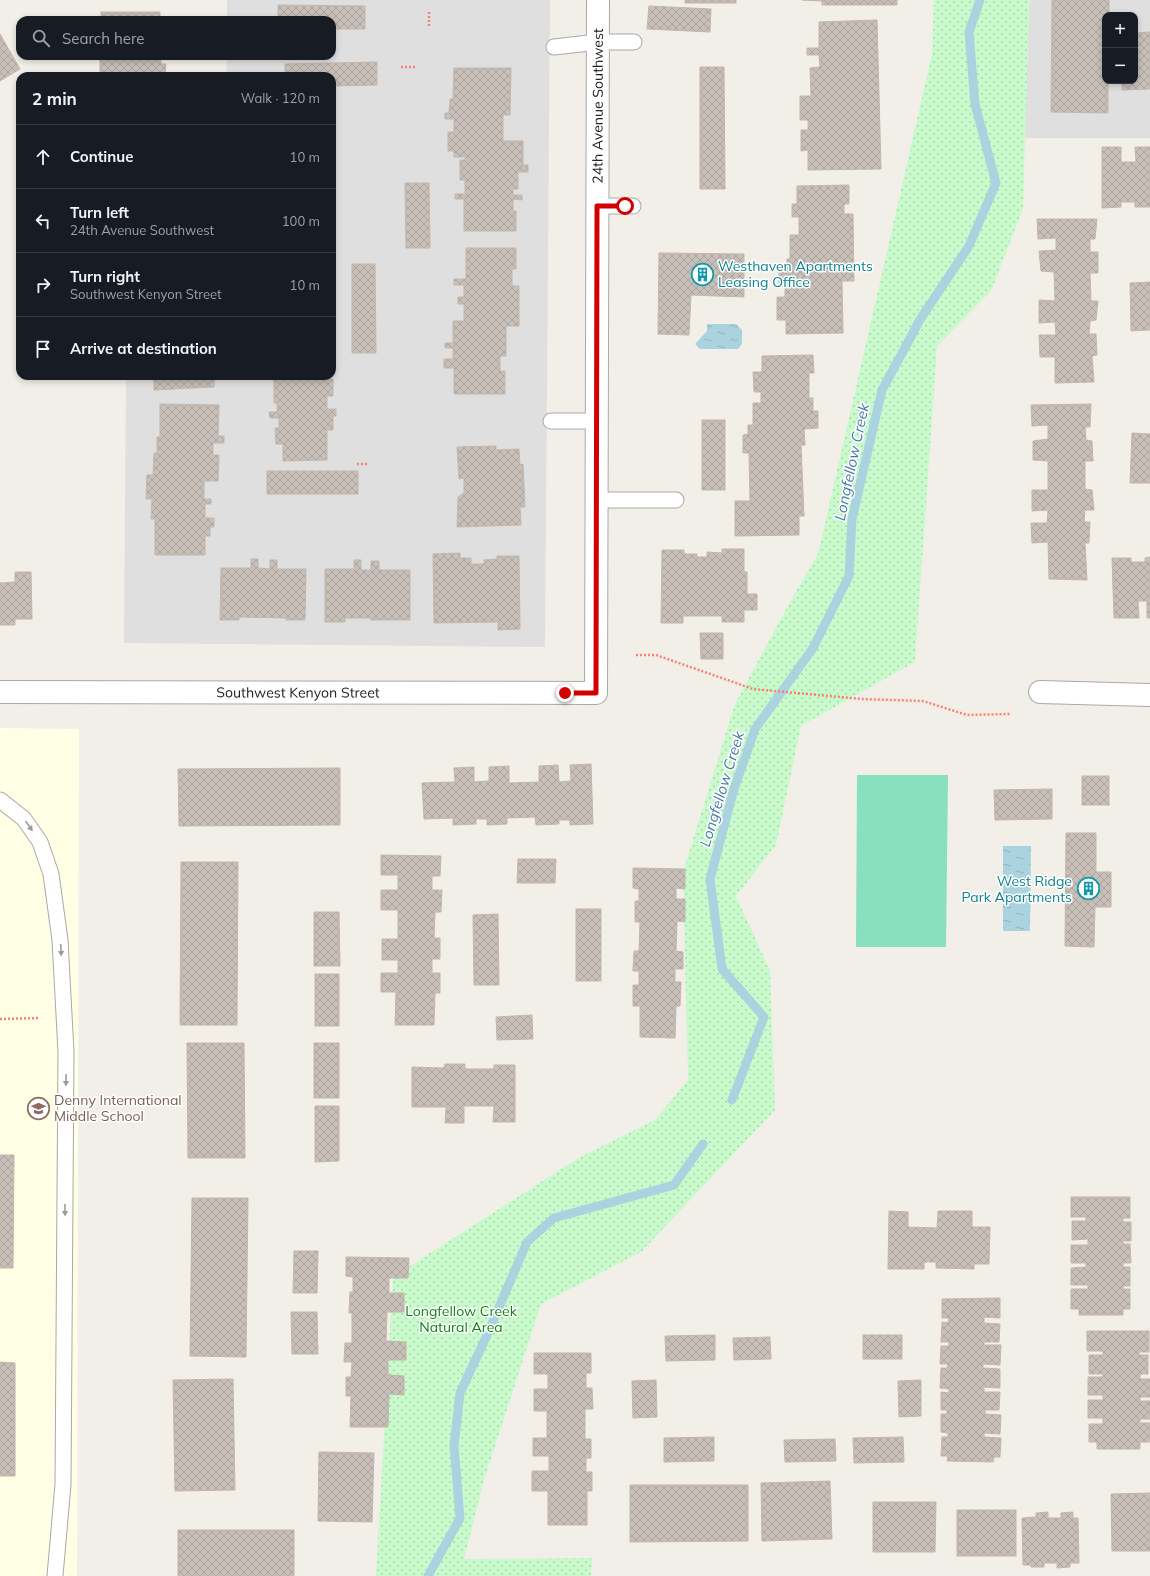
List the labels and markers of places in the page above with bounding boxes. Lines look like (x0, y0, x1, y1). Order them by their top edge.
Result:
place label: Westhaven Apartments Leasing Office (718, 257, 873, 291)
building icon: Westhaven Apartments Leasing Office (689, 261, 715, 287)
place label: West Ridge Park Apartments (961, 872, 1072, 906)
building icon: West Ridge Park Apartments (1075, 876, 1101, 902)
place label: Denny International Middle School (54, 1091, 182, 1125)
school or university icon: Denny International Middle School (26, 1095, 52, 1121)

